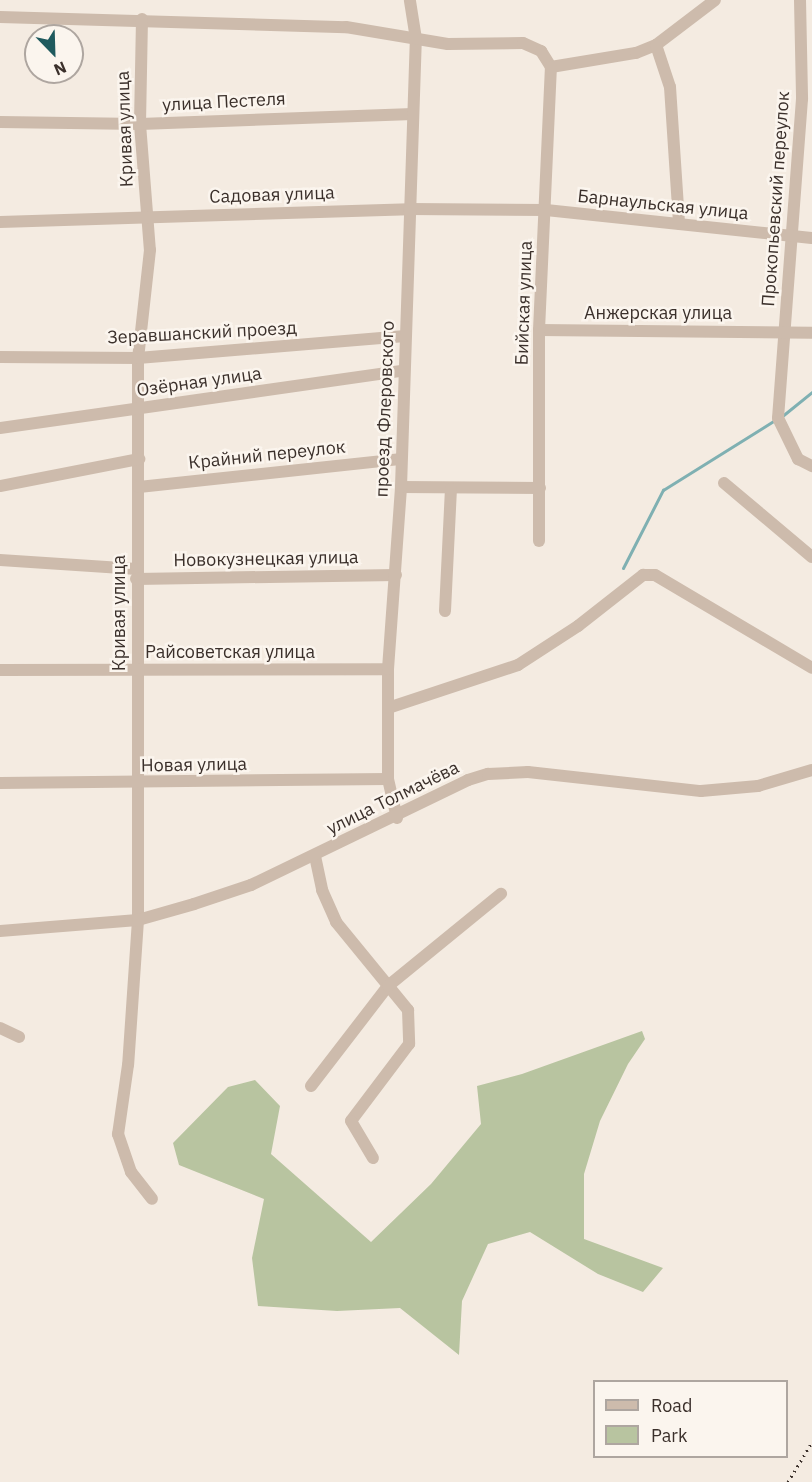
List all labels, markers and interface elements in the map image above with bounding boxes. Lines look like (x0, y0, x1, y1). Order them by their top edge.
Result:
north arrow (24, 24, 84, 84)
text: N (51, 57, 69, 80)
street label: Кривая улица (112, 71, 138, 187)
street label: улица Пестеля (162, 88, 286, 116)
street label: Прокопьевский переулок (758, 91, 794, 307)
street label: Садовая улица (209, 182, 335, 208)
street label: Барнаульская улица (576, 185, 750, 225)
street label: Бийская улица (511, 240, 537, 366)
street label: Анжерская улица (584, 302, 732, 324)
street label: Зеравшанский проезд (107, 317, 297, 349)
street label: проезд Флеровского (371, 320, 399, 498)
street label: Озёрная улица (135, 363, 263, 401)
street label: Крайний переулок (187, 436, 347, 474)
street label: Новокузнецкая улица (173, 547, 359, 571)
street label: Кривая улица (108, 555, 130, 671)
street label: Райсоветская улица (145, 641, 315, 663)
street label: Новая улица (141, 753, 247, 777)
street label: улица Толмачёва (323, 757, 463, 839)
legend (593, 1380, 788, 1458)
text: Road (651, 1394, 692, 1417)
text: Park (651, 1424, 687, 1447)

